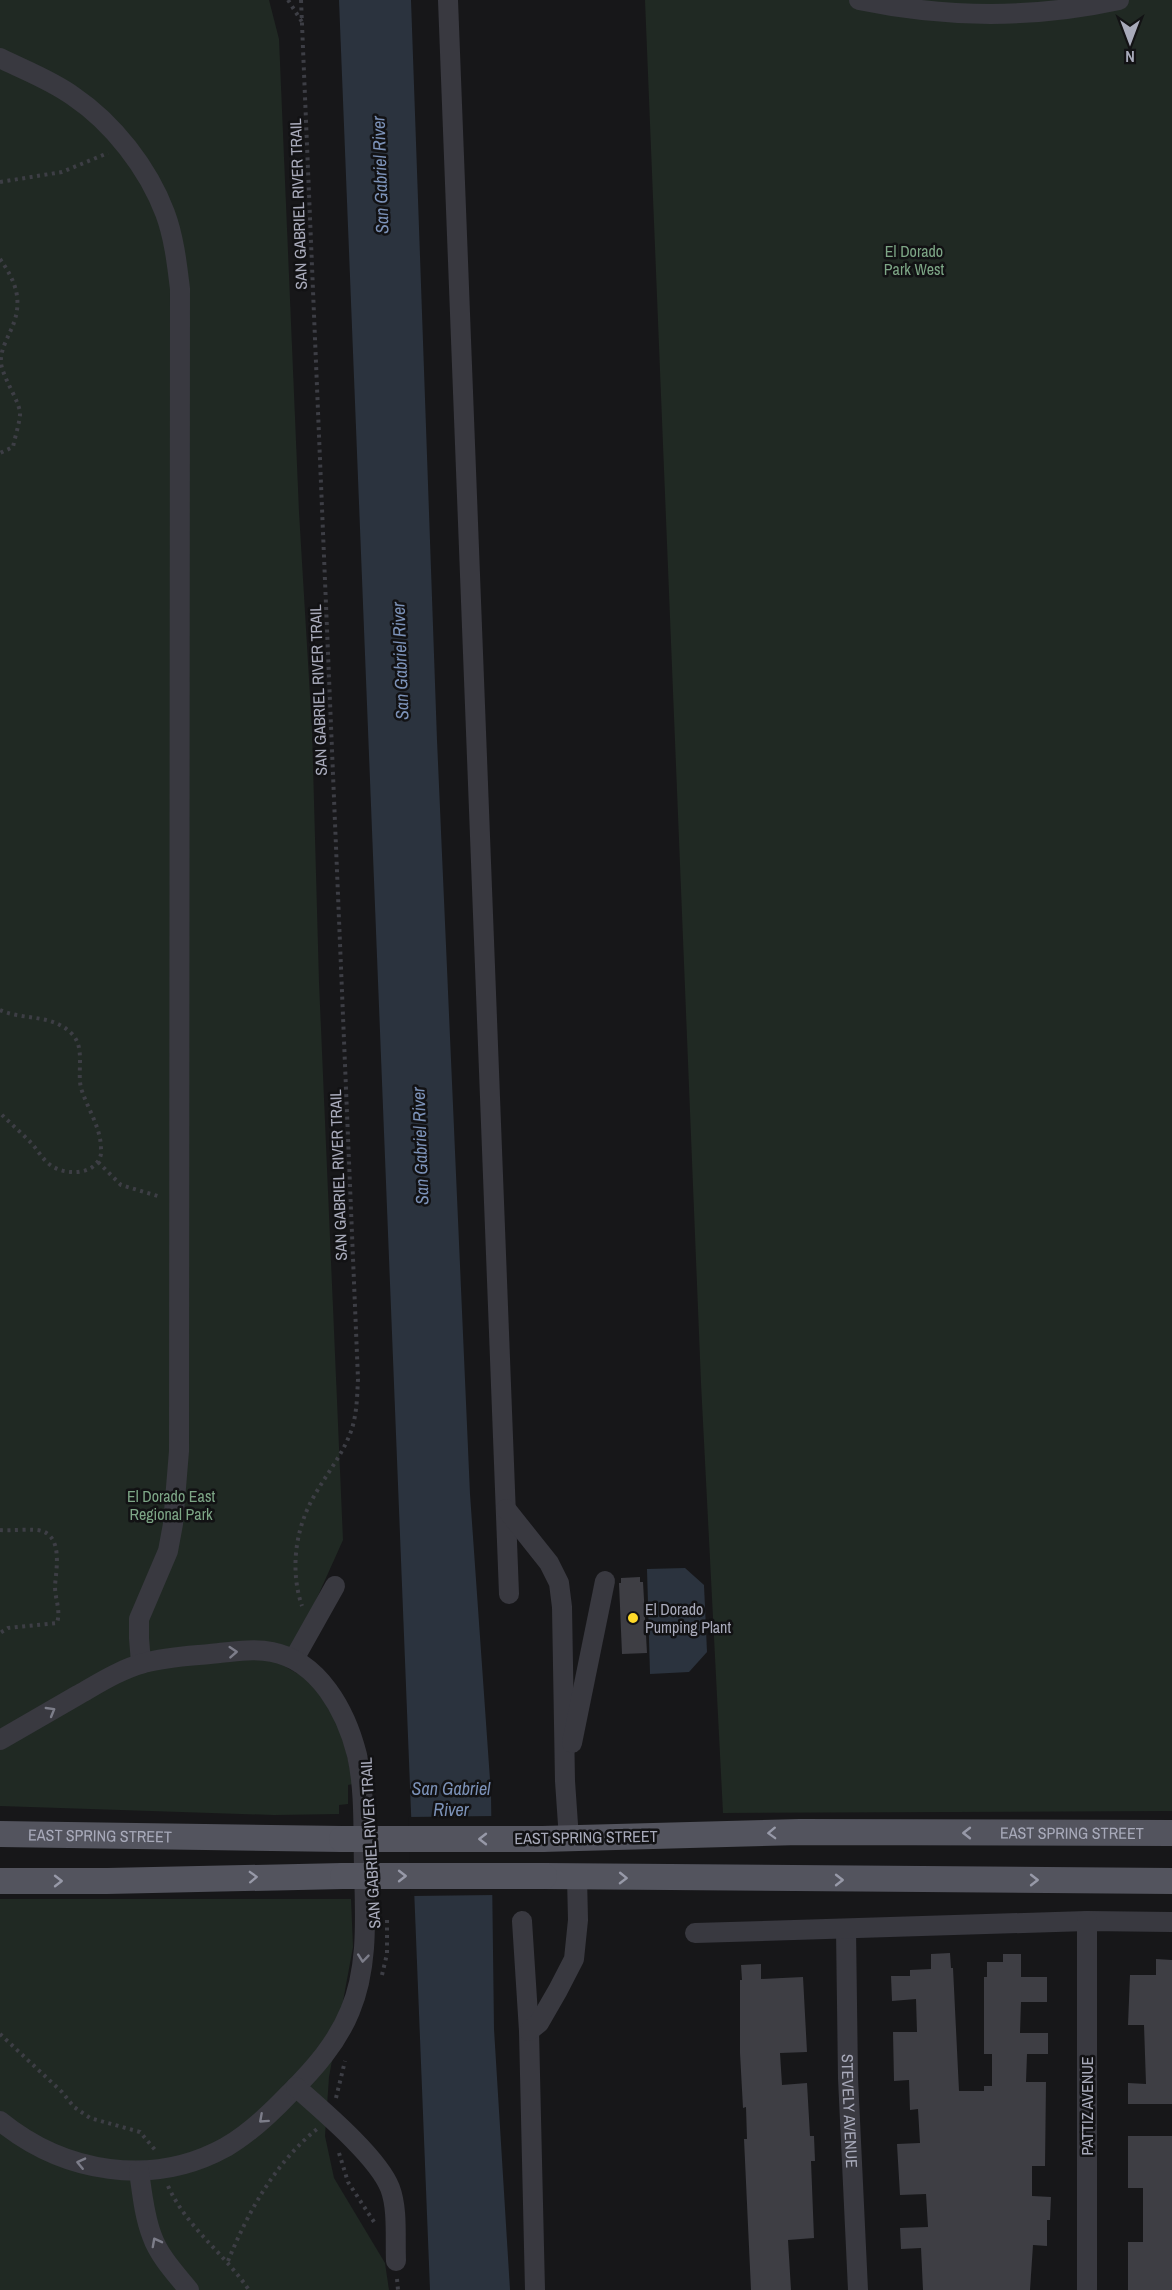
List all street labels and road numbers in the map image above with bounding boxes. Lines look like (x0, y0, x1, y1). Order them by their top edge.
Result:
street label: SAN GABRIEL RIVER TRAIL (284, 117, 312, 290)
street label: SAN GABRIEL RIVER TRAIL (304, 603, 332, 776)
street label: SAN GABRIEL RIVER TRAIL (324, 1088, 352, 1261)
street label: SAN GABRIEL RIVER TRAIL (354, 1756, 385, 1929)
street label: EAST SPRING STREET (1000, 1822, 1144, 1844)
street label: EAST SPRING STREET (28, 1823, 172, 1848)
street label: EAST SPRING STREET (514, 1825, 658, 1849)
street label: STEVELY AVENUE (837, 2054, 863, 2168)
street label: PATTIZ AVENUE (1076, 2056, 1098, 2156)

